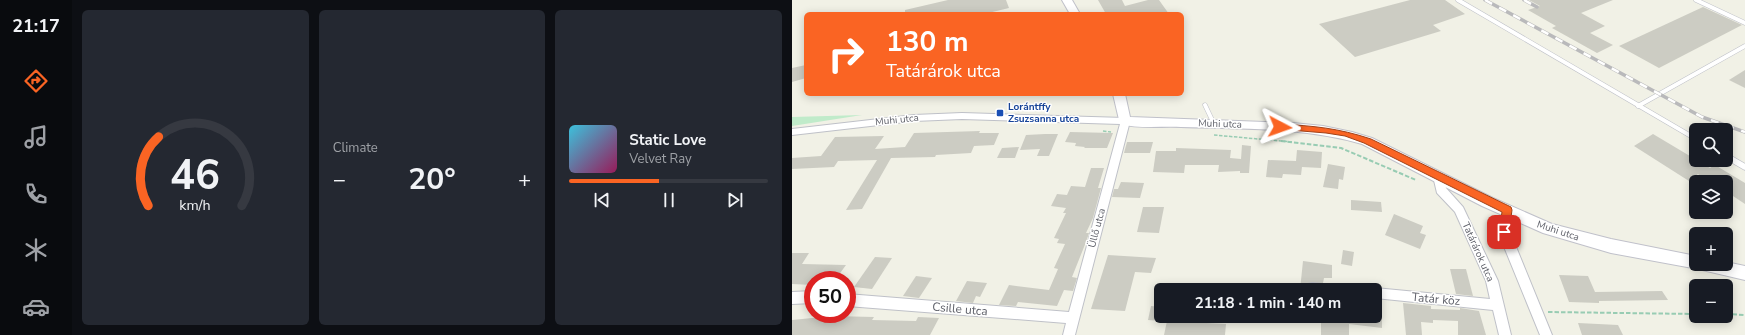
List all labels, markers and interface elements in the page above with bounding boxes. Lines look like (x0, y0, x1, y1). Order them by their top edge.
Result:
text: 21:17 (12, 14, 60, 38)
text: 130 m (886, 23, 969, 61)
icon: right (820, 28, 872, 80)
text: Tatárárok utca (886, 59, 1001, 83)
icon: directions (22, 67, 50, 95)
place label: Lorántffy Zsuzsanna utca (1008, 100, 1079, 126)
position arrow (1259, 106, 1301, 148)
marker: Lorántffy Zsuzsanna utca (995, 108, 1005, 118)
street label: Muhi utca (875, 111, 919, 129)
street label: Muhi utca (1198, 116, 1242, 132)
icon: music (22, 123, 50, 151)
map controls (1689, 123, 1733, 323)
button: search (1689, 123, 1733, 167)
text: Static Love (629, 130, 706, 150)
text: Climate (333, 139, 378, 157)
text: 46 (170, 146, 220, 203)
text: Velvet Ray (629, 150, 692, 168)
text: 20° (408, 159, 456, 200)
text: − (333, 165, 346, 195)
text: + (518, 165, 531, 195)
button: layers (1689, 175, 1733, 219)
icon: phone (22, 180, 50, 208)
icon: previous (591, 189, 613, 211)
icon: pause (658, 189, 680, 211)
icon: next (724, 189, 746, 211)
text: km/h (180, 195, 211, 214)
street label: Üllő utca (1085, 207, 1109, 249)
pin (1487, 215, 1521, 249)
street label: Muhi utca (1535, 218, 1581, 244)
street label: Tatárárok utca (1459, 220, 1497, 284)
icon: arrive (1493, 221, 1515, 243)
button: + (1689, 227, 1733, 271)
icon: climate (22, 236, 50, 264)
speed limit sign: 50 (804, 271, 856, 323)
button: − (1689, 279, 1733, 323)
street label: Tatár köz (1411, 289, 1461, 309)
icon: car (22, 293, 50, 321)
text: 21:18 · 1 min · 140 m (1195, 293, 1341, 313)
street label: Csille utca (932, 299, 988, 319)

